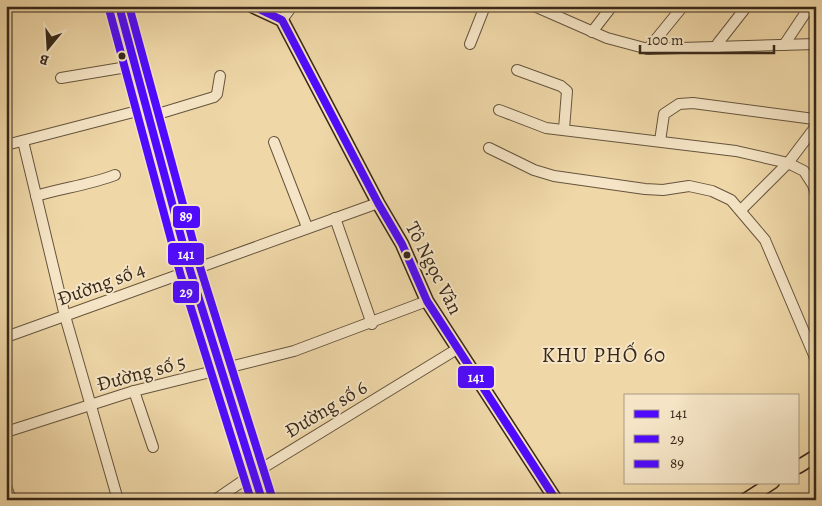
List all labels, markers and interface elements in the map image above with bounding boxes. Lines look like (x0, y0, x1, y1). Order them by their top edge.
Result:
north arrow (22, 22, 72, 72)
scale bar (640, 22, 773, 54)
text: 100 m (647, 30, 684, 50)
text: B (37, 49, 51, 70)
unlabelled marker (117, 51, 127, 61)
line badge: 89 (172, 205, 201, 229)
text: 89 (179, 207, 193, 226)
street label: Tô Ngọc Vân (399, 217, 469, 319)
line badge: 141 (167, 242, 205, 266)
text: 141 (178, 245, 194, 264)
unlabelled marker (402, 250, 412, 260)
street label: Đường số 4 (53, 256, 149, 312)
line badge: 29 (172, 280, 200, 304)
text: 29 (179, 283, 193, 302)
district label: KHU PHỐ 60 (542, 341, 666, 369)
street label: Đường số 5 (93, 348, 189, 398)
line badge: 141 (457, 365, 495, 389)
text: 141 (468, 368, 484, 387)
street label: Đường số 6 (280, 374, 372, 444)
legend (624, 394, 800, 484)
text: 141 (670, 403, 687, 423)
text: 29 (670, 429, 684, 449)
text: 89 (670, 453, 684, 473)

